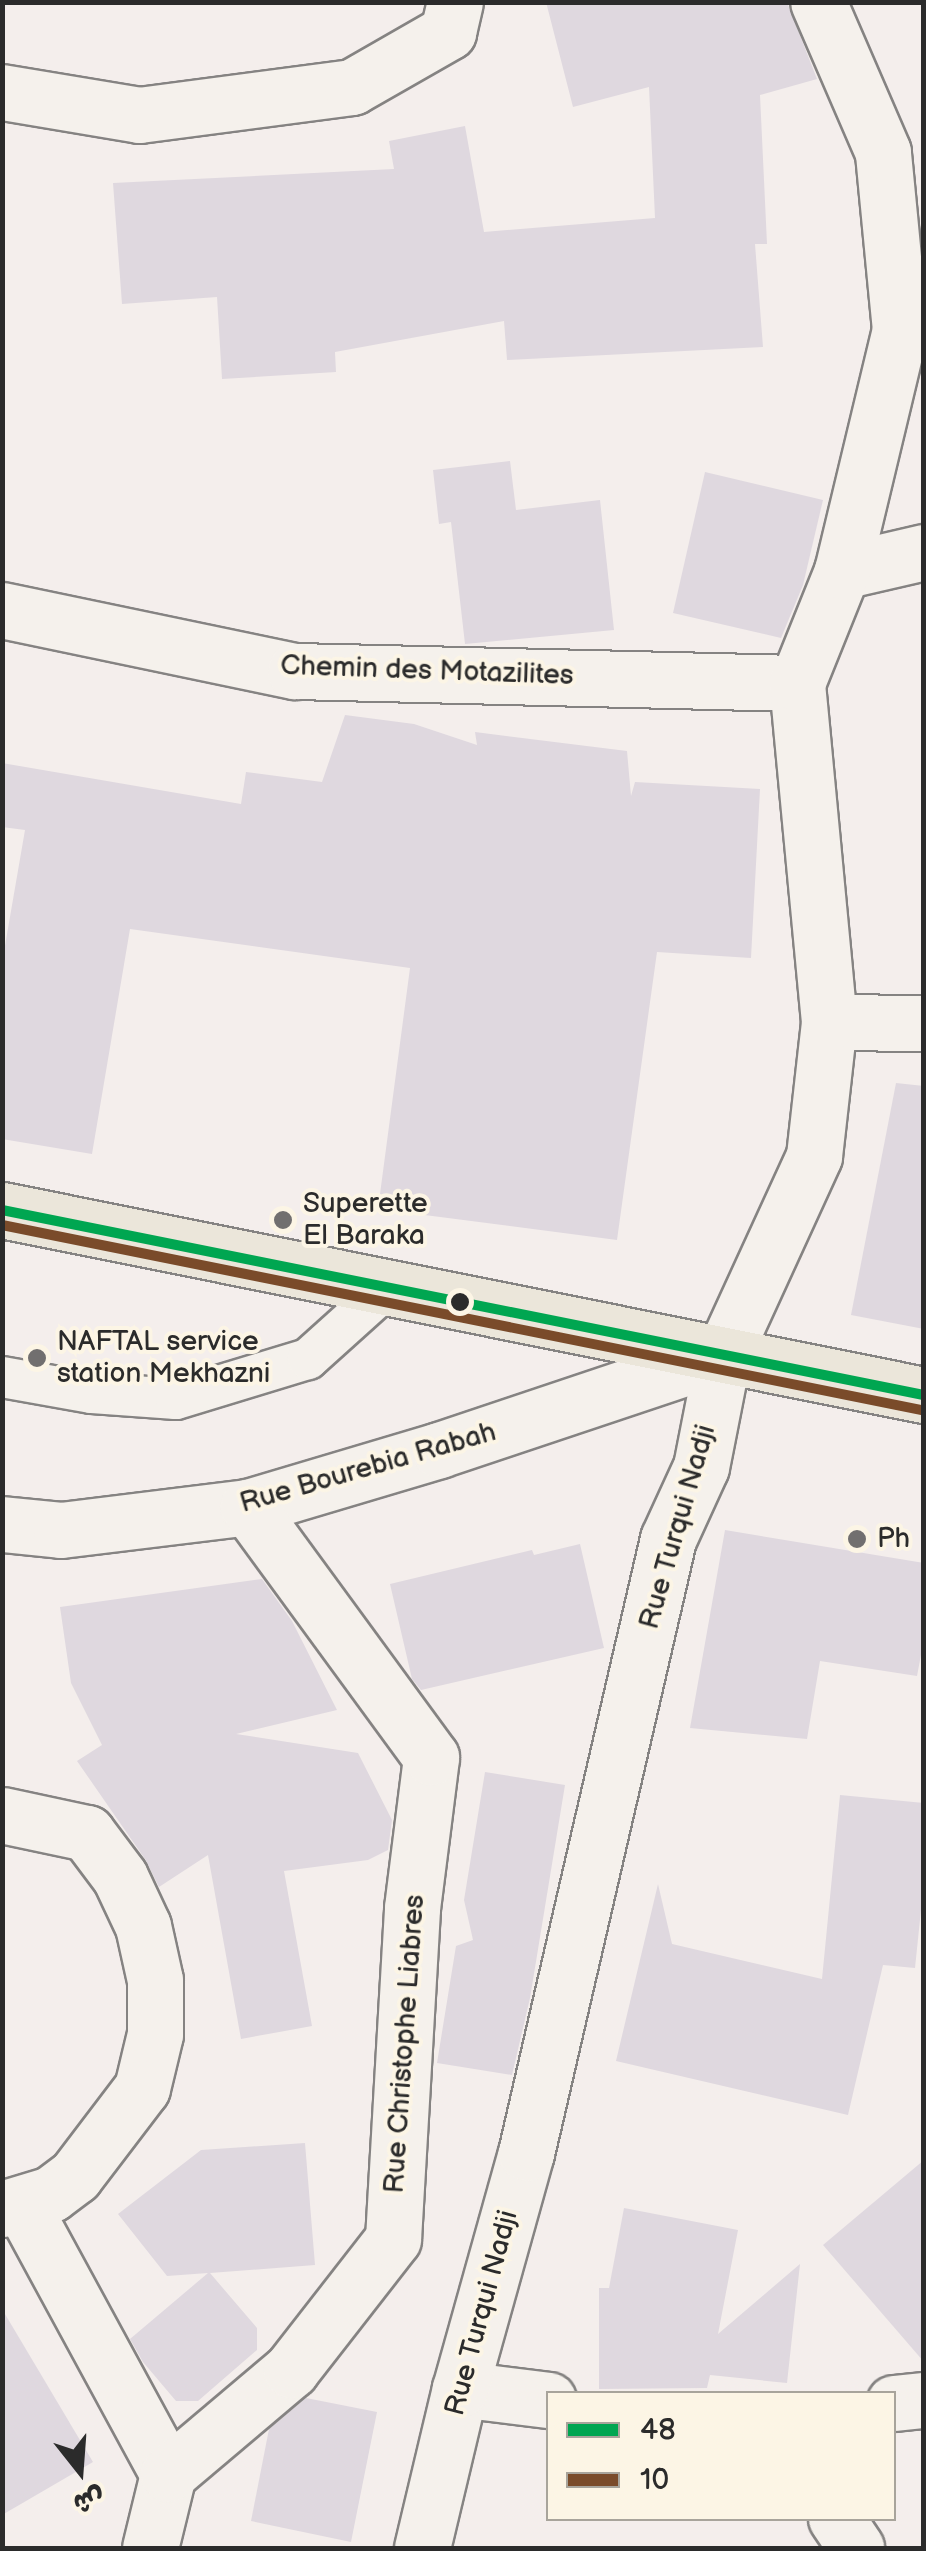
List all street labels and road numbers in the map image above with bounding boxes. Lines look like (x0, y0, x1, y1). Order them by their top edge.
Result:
street label: Chemin des Motazilites (280, 649, 574, 693)
street label: Rue Bourebia Rabah (236, 1415, 500, 1521)
street label: Rue Turqui Nadji (633, 1421, 723, 1633)
street label: Rue Christophe Liabres (378, 1893, 432, 2195)
street label: Rue Turqui Nadji (438, 2206, 526, 2420)

